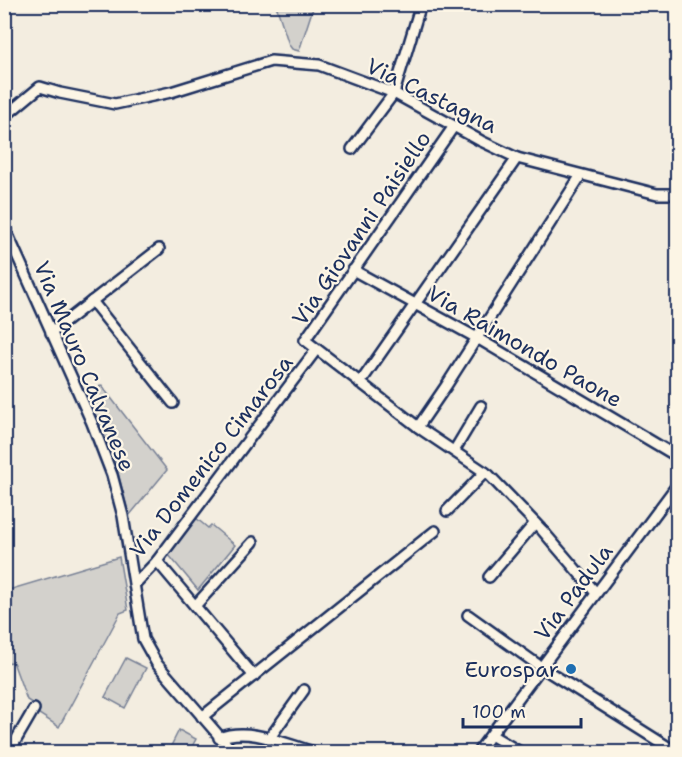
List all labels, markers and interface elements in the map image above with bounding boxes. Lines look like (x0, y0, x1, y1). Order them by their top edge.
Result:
street label: Via Castagna (361, 51, 502, 140)
street label: Via Giovanni Paisiello (285, 125, 437, 331)
street label: Via Mauro Calvanese (27, 257, 142, 476)
street label: Via Raimondo Paone (422, 279, 627, 414)
street label: Via Domenico Cimarosa (123, 349, 300, 563)
street label: Via Padula (528, 538, 619, 646)
place label: Eurospar (465, 655, 559, 684)
marker: Eurospar (564, 662, 578, 676)
scale bar (463, 691, 582, 729)
text: 100 m (472, 700, 526, 724)

